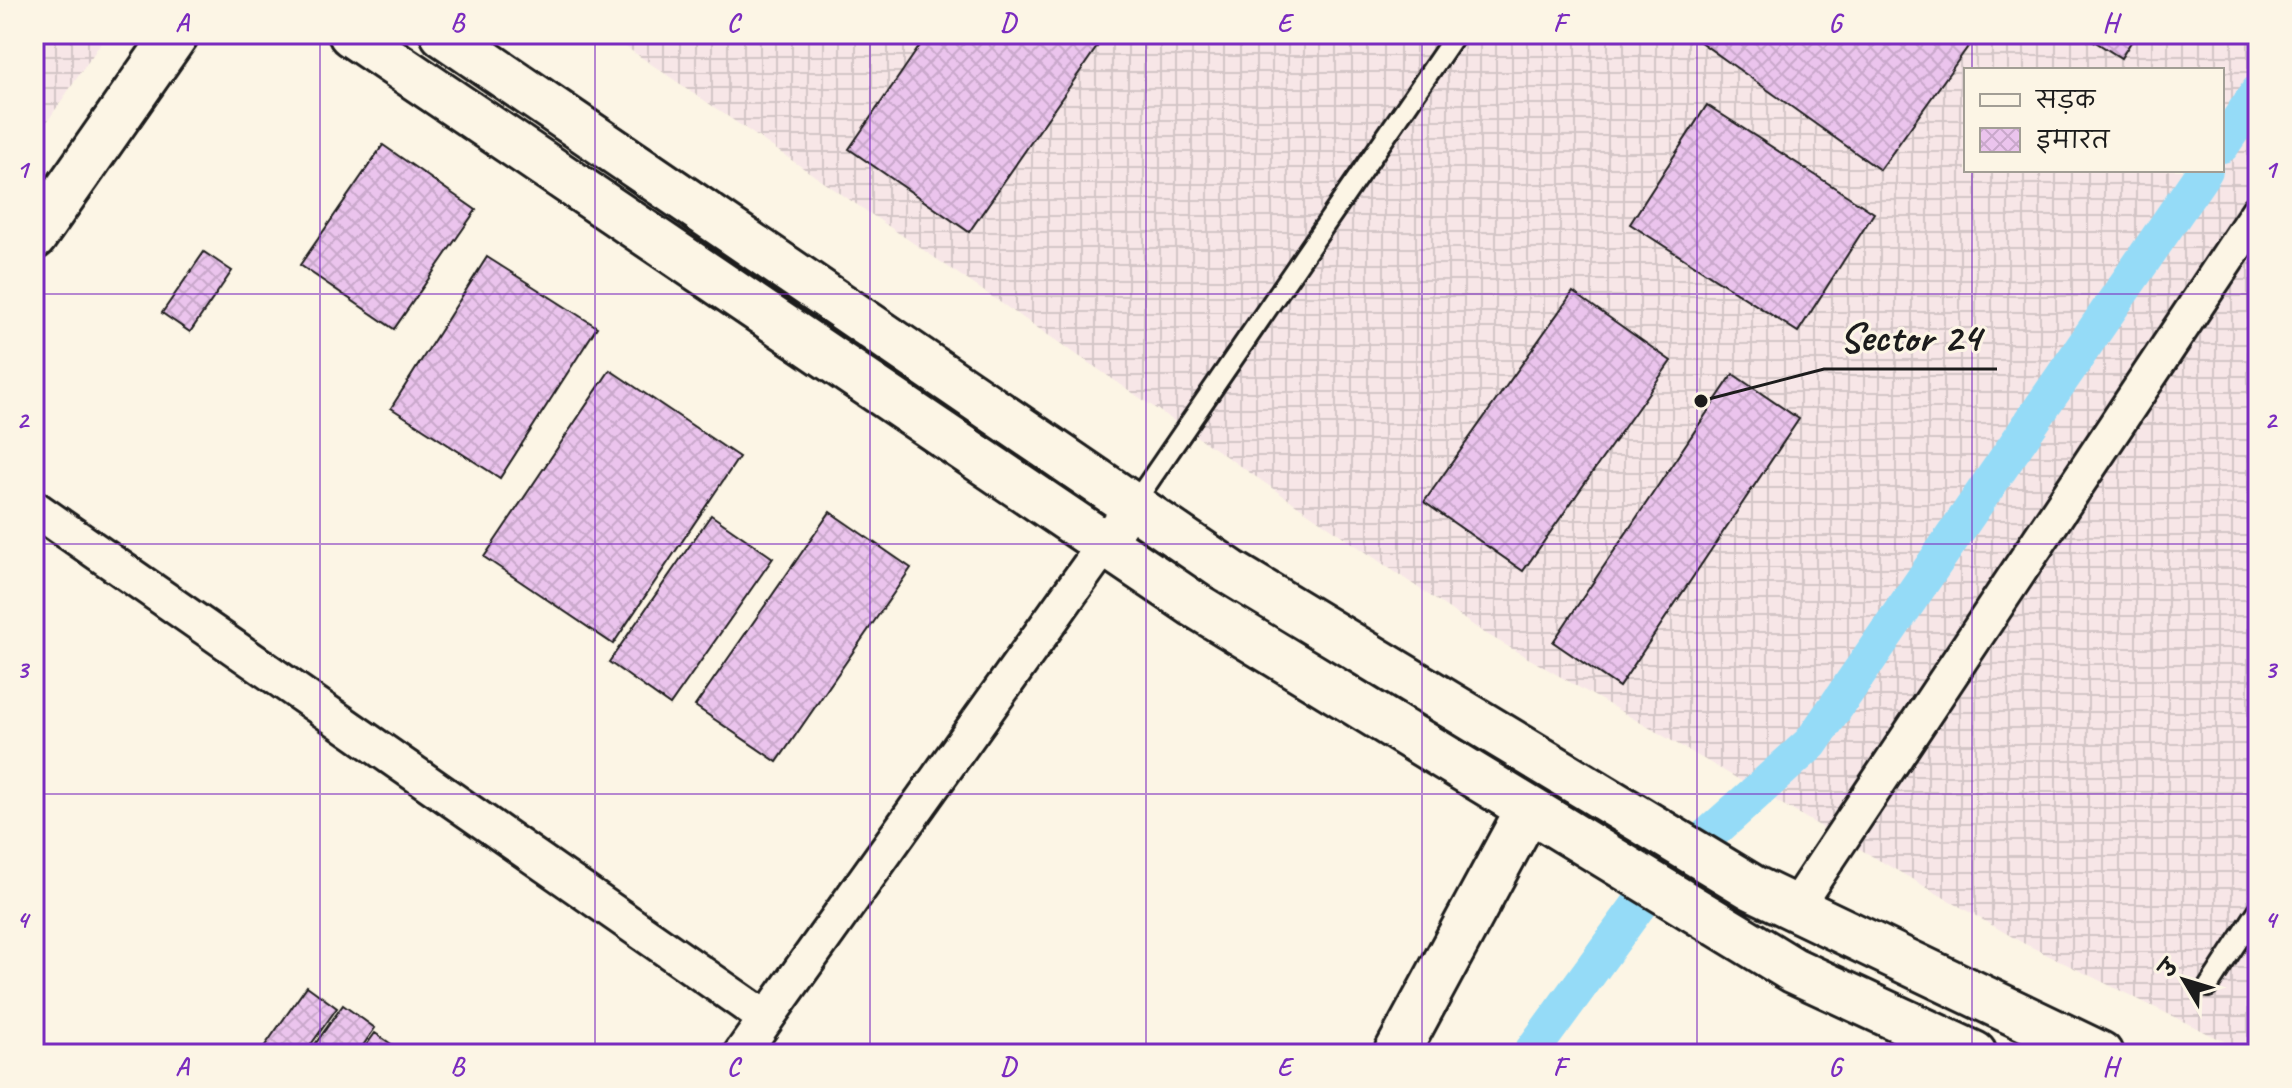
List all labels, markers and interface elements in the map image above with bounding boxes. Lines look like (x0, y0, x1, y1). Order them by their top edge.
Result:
text: A (175, 6, 190, 39)
text: B (450, 6, 466, 39)
text: C (727, 6, 743, 39)
text: D (1000, 6, 1018, 39)
text: E (1277, 6, 1295, 39)
text: F (1553, 6, 1571, 39)
text: G (1829, 6, 1845, 39)
text: H (2103, 6, 2123, 39)
legend (1964, 68, 2224, 172)
text: सड़क (2034, 85, 2097, 115)
text: इमारत (2036, 125, 2111, 155)
text: 1 (16, 153, 31, 186)
text: 1 (2264, 153, 2279, 186)
callout: Sector 24 (1824, 303, 1997, 369)
text: Sector 24 (1839, 311, 1986, 364)
text: 2 (16, 403, 30, 436)
text: 2 (2264, 403, 2278, 436)
text: 3 (16, 653, 30, 686)
text: 3 (2264, 653, 2278, 686)
text: 4 (16, 903, 31, 936)
text: 4 (2264, 903, 2279, 936)
north arrow (2144, 940, 2224, 1020)
text: उ (2152, 952, 2186, 984)
text: A (175, 1050, 190, 1083)
text: B (450, 1050, 466, 1083)
text: C (727, 1050, 743, 1083)
text: D (1000, 1050, 1018, 1083)
text: E (1277, 1050, 1295, 1083)
text: F (1553, 1050, 1571, 1083)
text: G (1829, 1050, 1845, 1083)
text: H (2103, 1050, 2123, 1083)

